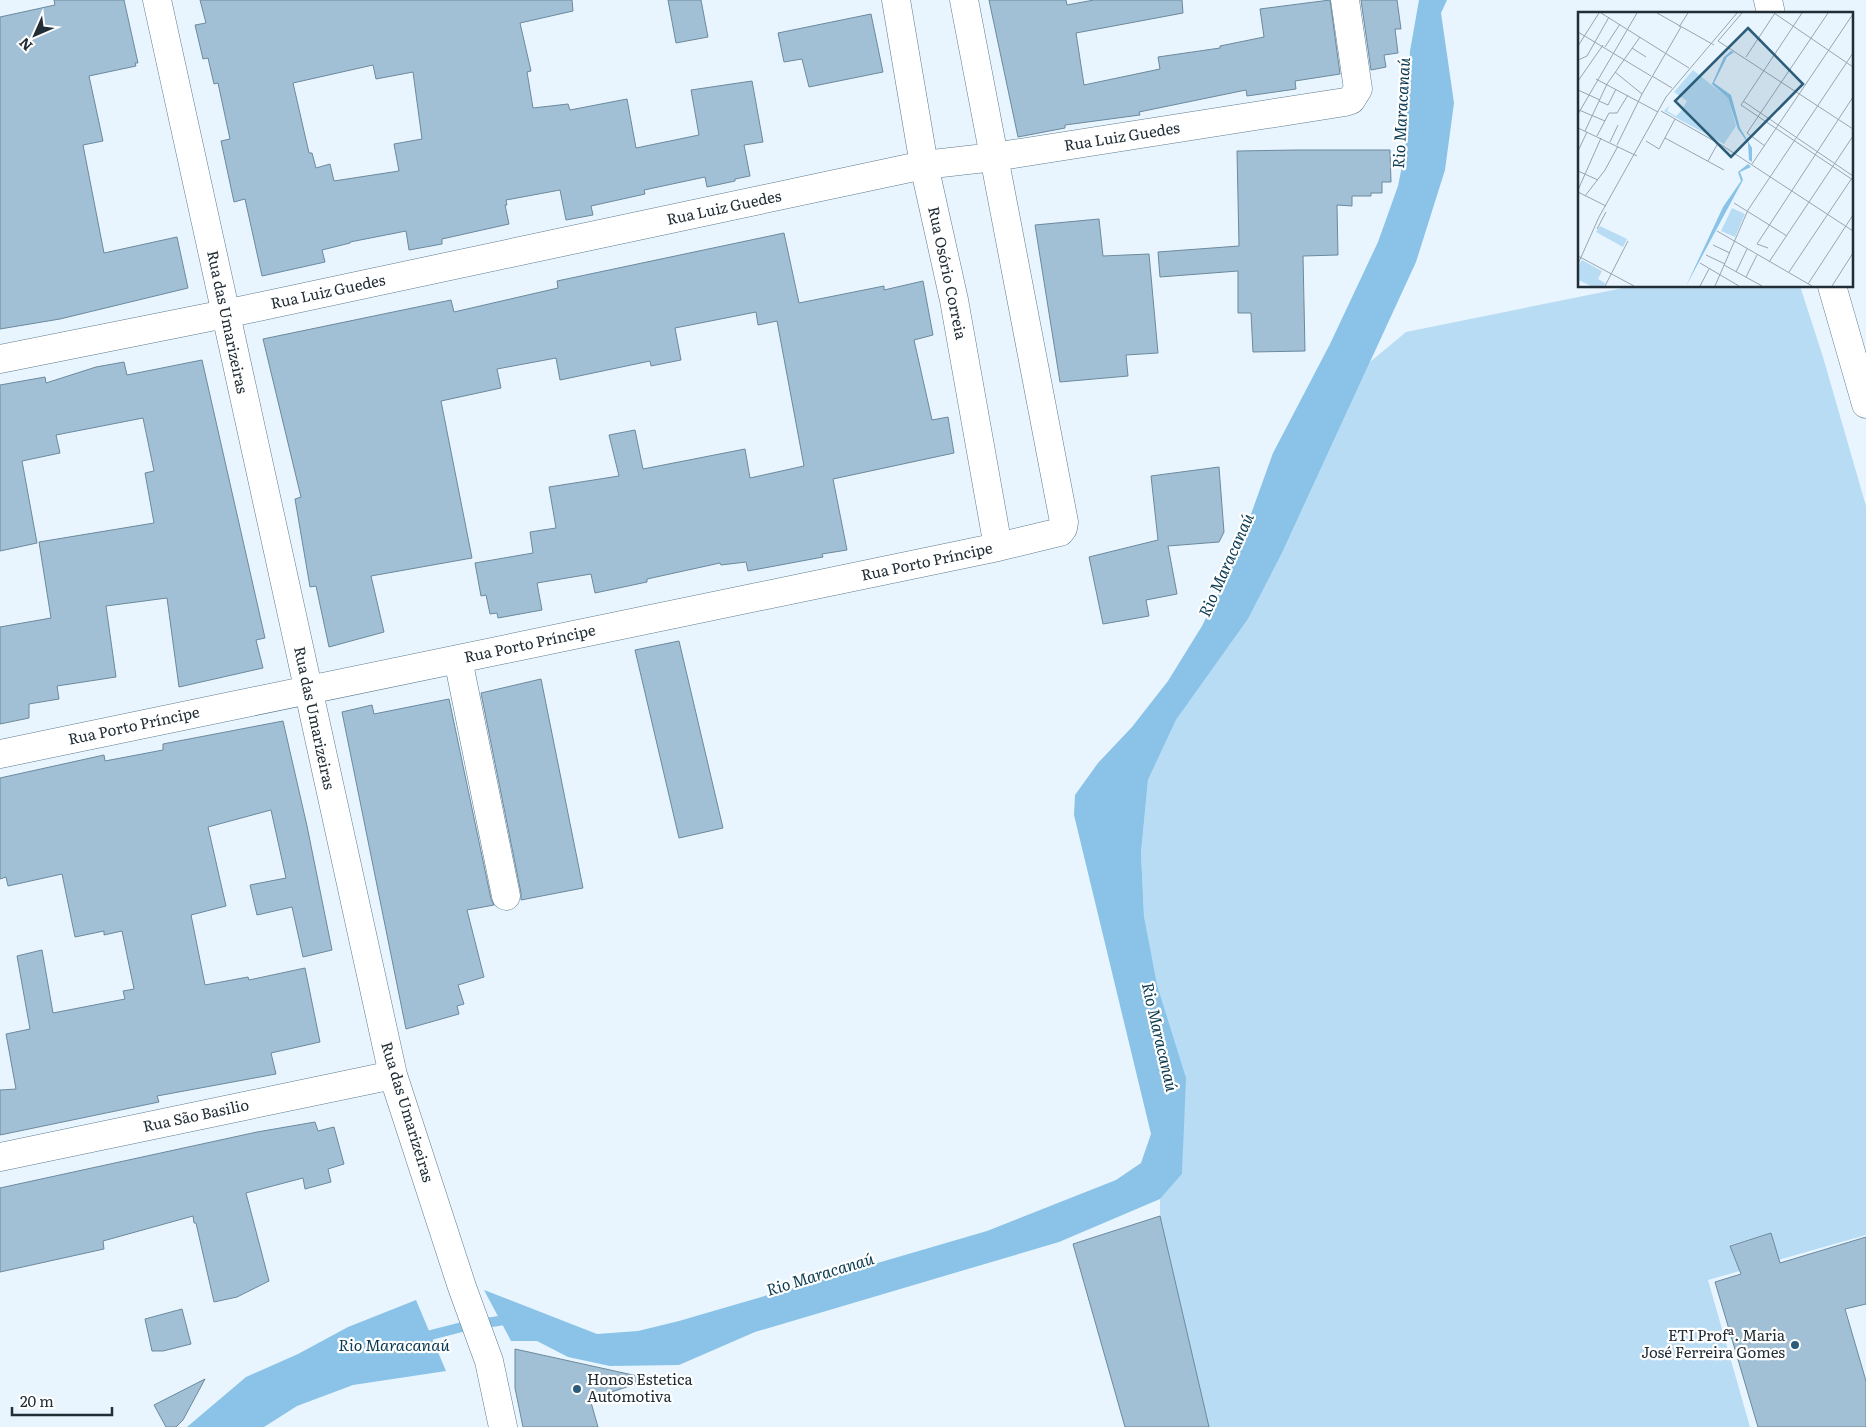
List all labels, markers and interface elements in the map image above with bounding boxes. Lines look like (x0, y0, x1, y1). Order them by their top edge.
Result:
north arrow (10, 10, 60, 60)
inset map (1578, 12, 1854, 288)
text: N (14, 33, 36, 56)
water label: Rio Maracanaú (1385, 56, 1415, 169)
street label: Rua Luiz Guedes (1062, 115, 1181, 156)
street label: Rua Luiz Guedes (664, 183, 783, 230)
street label: Rua Osório Correia (923, 204, 974, 342)
street label: Rua das Umarizeiras (202, 248, 255, 396)
street label: Rua Luiz Guedes (268, 267, 387, 314)
water label: Rio Maracanaú (1191, 508, 1259, 620)
street label: Rua Porto Príncipe (859, 535, 995, 586)
street label: Rua Porto Príncipe (462, 617, 598, 668)
street label: Rua das Umarizeiras (289, 644, 342, 792)
street label: Rua Porto Príncipe (66, 699, 202, 750)
water label: Rio Maracanaú (1137, 980, 1185, 1094)
street label: Rua das Umarizeiras (376, 1038, 441, 1185)
street label: Rua São Basilio (141, 1092, 251, 1137)
water label: Rio Maracanaú (763, 1245, 877, 1301)
place label: ETI Profª. Maria José Ferreira Gomes (1641, 1323, 1786, 1363)
water label: Rio Maracanaú (338, 1332, 450, 1356)
marker: ETI Profª. Maria José Ferreira Gomes (1789, 1339, 1801, 1351)
place label: Honos Estetica Automotiva (587, 1367, 694, 1407)
marker: Honos Estetica Automotiva (571, 1383, 583, 1395)
scale bar (12, 1384, 112, 1416)
text: 20 m (20, 1389, 54, 1412)

